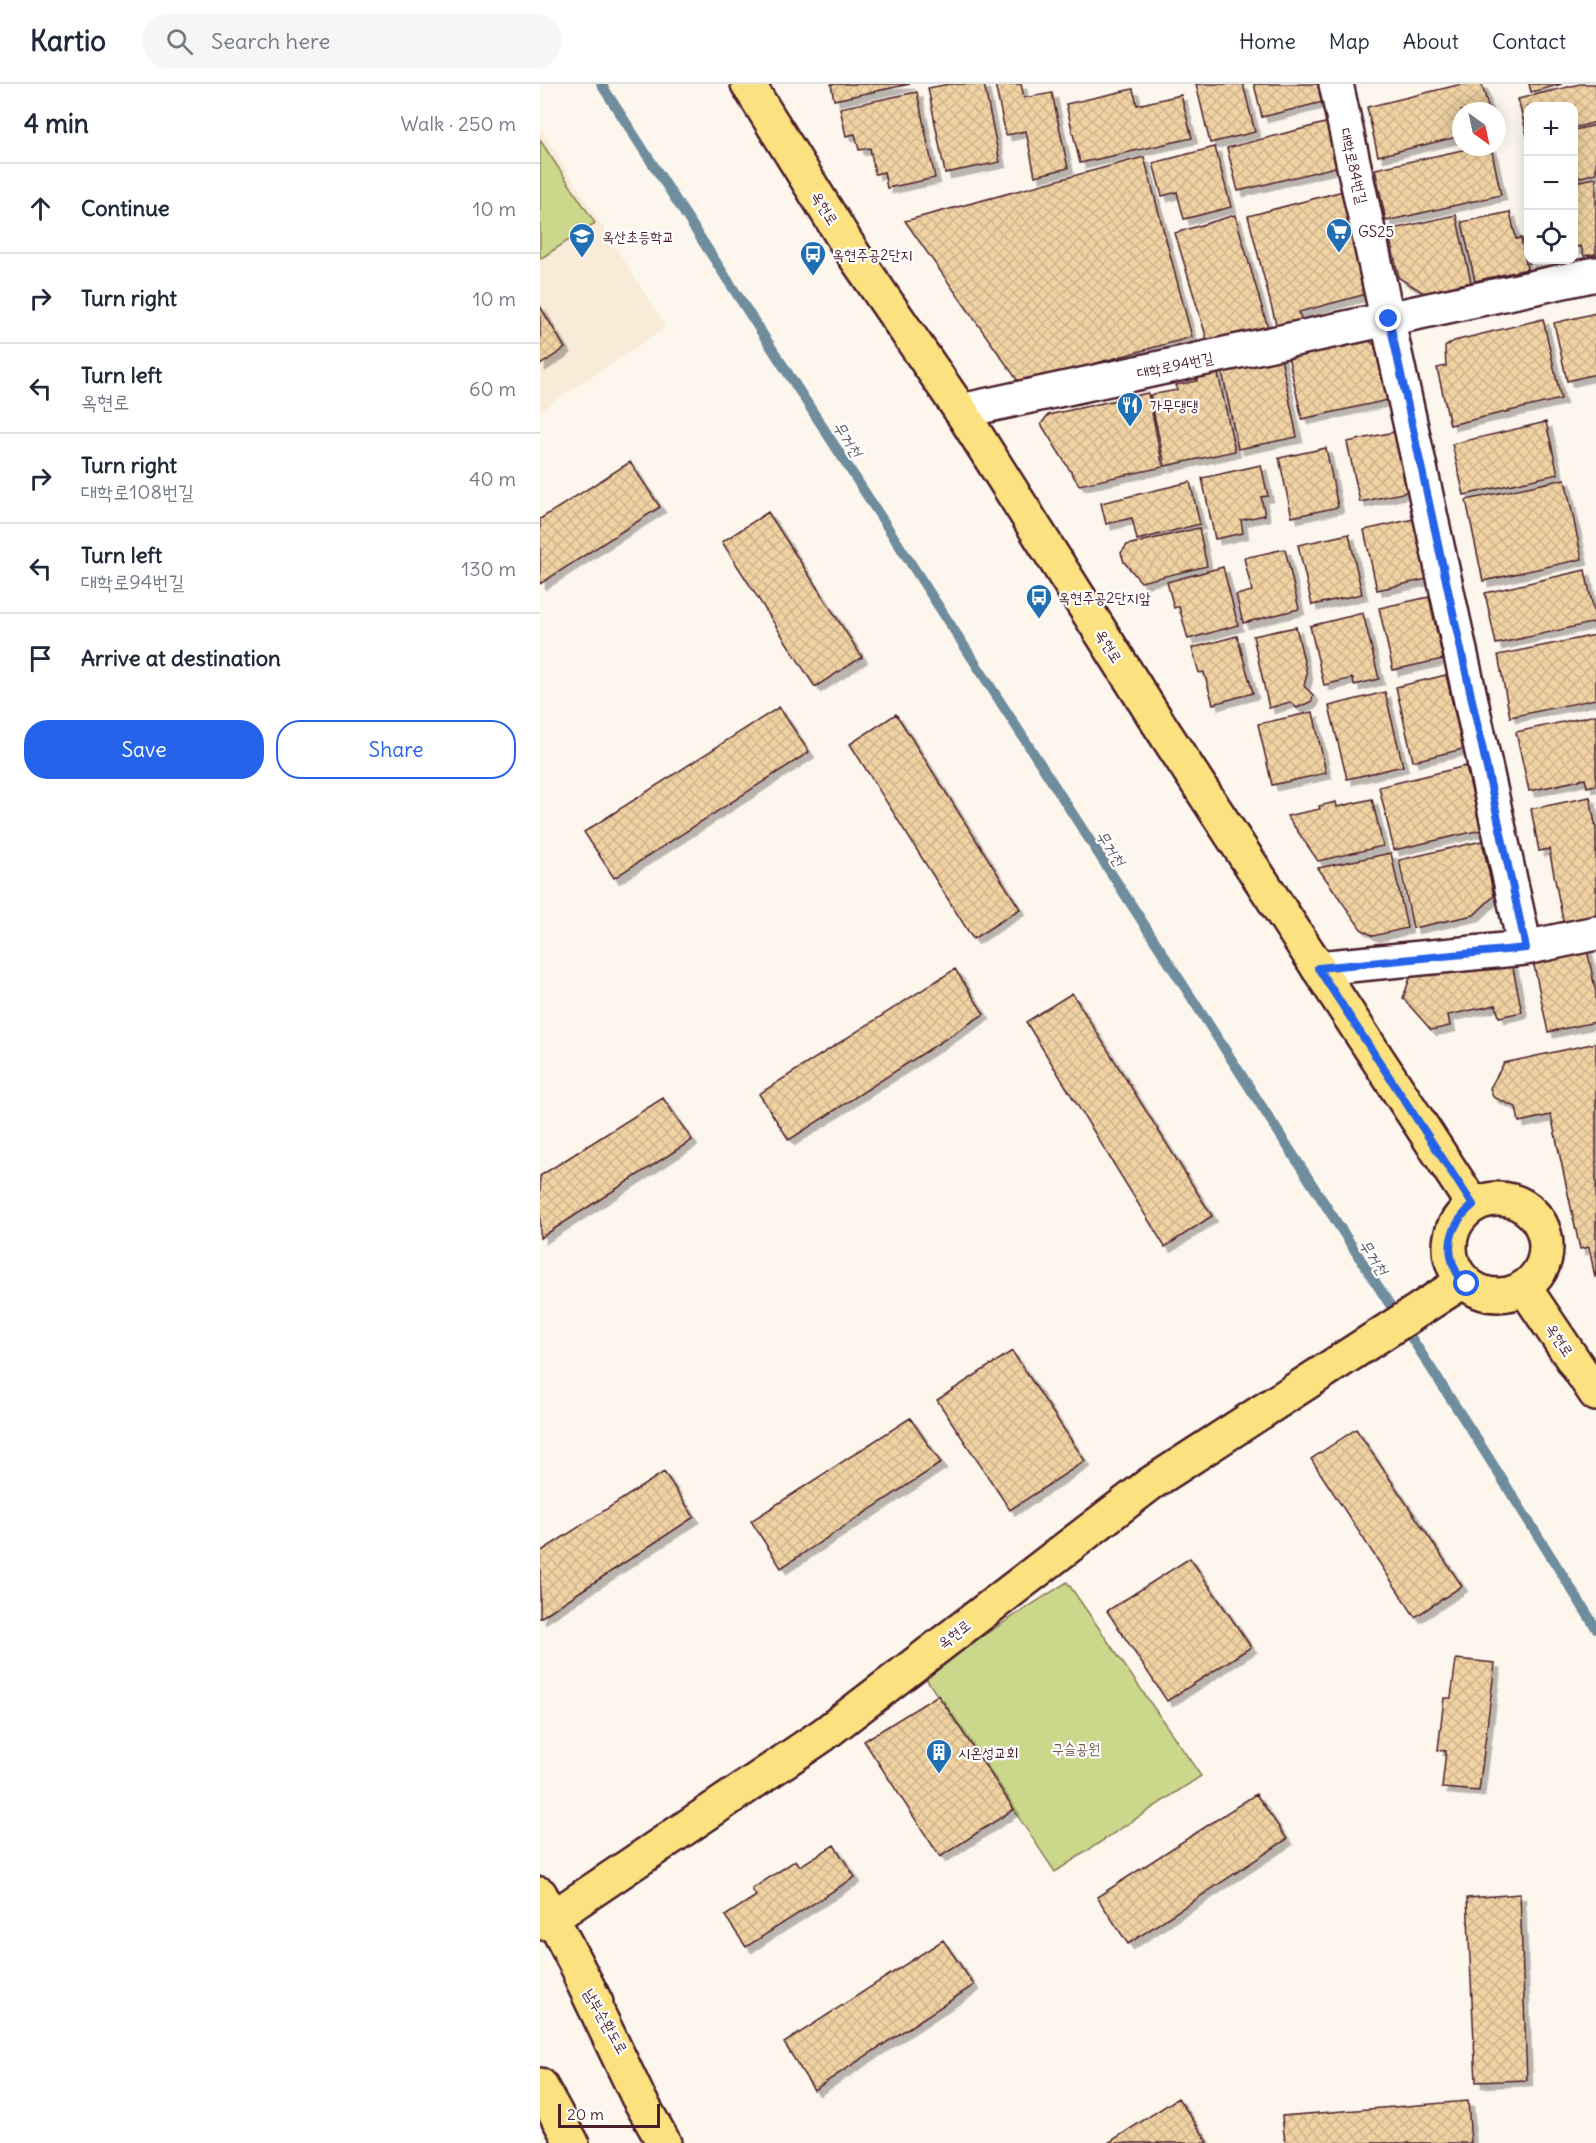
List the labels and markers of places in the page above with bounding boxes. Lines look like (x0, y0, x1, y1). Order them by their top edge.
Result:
supermarket icon: GS25 (1324, 216, 1354, 254)
school or university icon: 옥산초등학교 (567, 221, 597, 259)
place label: GS25 (1358, 222, 1394, 241)
place label: 옥산초등학교 (602, 227, 674, 246)
bus stop icon: 옥현주공2단지 (798, 239, 828, 277)
place label: 옥현주공2단지 (832, 245, 913, 264)
restaurant icon: 가무댕댕 (1115, 390, 1145, 428)
place label: 가무댕댕 (1150, 396, 1198, 415)
bus stop icon: 옥현주공2단지앞 (1024, 582, 1054, 620)
place label: 옥현주공2단지앞 (1058, 588, 1151, 607)
building icon: 시온성교회 (924, 1737, 954, 1775)
place label: 시온성교회 (958, 1743, 1018, 1762)

